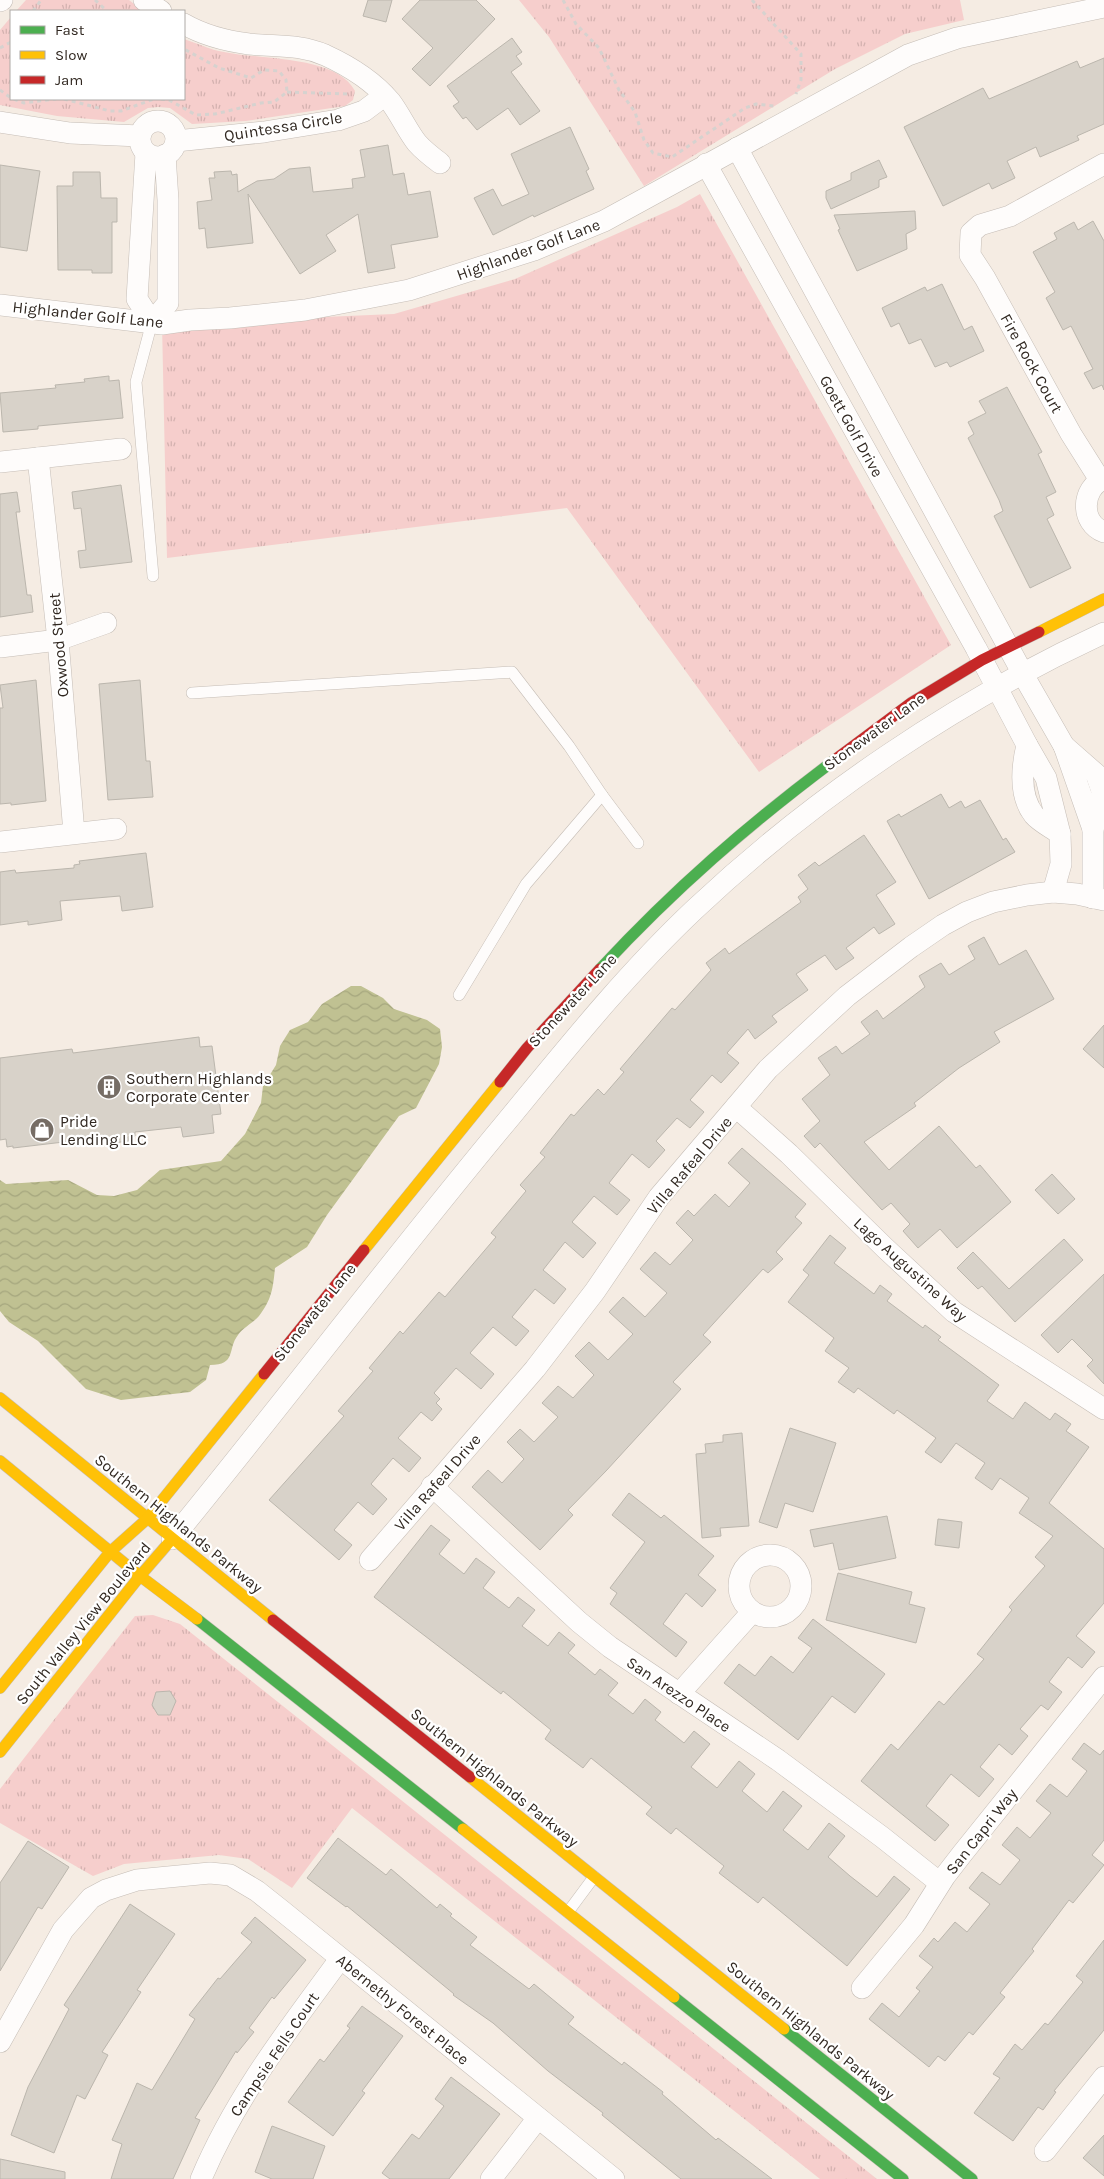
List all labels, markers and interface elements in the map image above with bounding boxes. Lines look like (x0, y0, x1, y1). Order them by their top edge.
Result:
legend (10, 10, 185, 100)
text: Fast (55, 21, 85, 39)
text: Slow (55, 46, 87, 64)
text: Jam (55, 71, 83, 89)
street label: Quintessa Circle (223, 108, 344, 145)
street label: Highlander Golf Lane (454, 215, 603, 284)
street label: Highlander Golf Lane (12, 297, 164, 332)
street label: Fire Rock Court (996, 310, 1067, 416)
street label: Goett Golf Drive (816, 372, 887, 480)
street label: Oxwood Street (44, 592, 73, 698)
street label: Stonewater Lane (820, 688, 929, 775)
street label: Stonewater Lane (524, 950, 620, 1051)
place label: Southern Highlands Corporate Center (126, 1069, 272, 1106)
building icon: Southern Highlands Corporate Center (96, 1074, 122, 1100)
place label: Pride Lending LLC (60, 1112, 147, 1149)
street label: Villa Rafeal Drive (643, 1112, 736, 1218)
shop icon: Pride Lending LLC (29, 1117, 55, 1143)
street label: Lago Augustine Way (850, 1213, 972, 1326)
street label: Stonewater Lane (269, 1259, 360, 1365)
street label: Villa Rafeal Drive (390, 1430, 485, 1535)
street label: Southern Highlands Parkway (91, 1450, 267, 1597)
street label: South Valley View Boulevard (12, 1538, 155, 1709)
street label: San Arezzo Place (623, 1653, 734, 1736)
street label: Southern Highlands Parkway (407, 1704, 583, 1851)
street label: San Capri Way (942, 1784, 1021, 1878)
street label: Abernethy Forest Place (333, 1950, 473, 2069)
street label: Southern Highlands Parkway (723, 1957, 899, 2104)
street label: Campsie Fells Court (226, 1989, 323, 2120)

